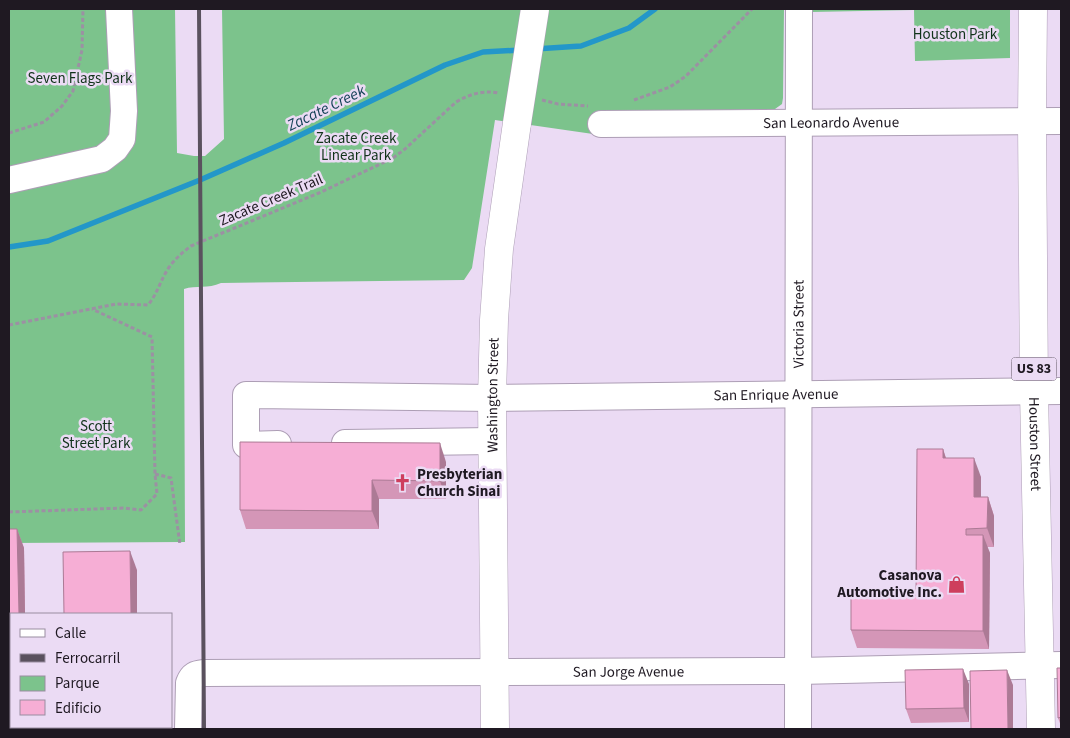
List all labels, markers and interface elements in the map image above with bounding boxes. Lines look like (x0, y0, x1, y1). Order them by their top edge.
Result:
park label: Houston Park (913, 24, 998, 45)
park label: Seven Flags Park (28, 68, 133, 89)
water label: Zacate Creek (282, 79, 369, 137)
street label: San Leonardo Avenue (763, 112, 899, 133)
park label: Zacate Creek Linear Park (316, 128, 397, 166)
street label: Zacate Creek Trail (216, 169, 326, 231)
street label: Victoria Street (788, 280, 809, 368)
street label: Washington Street (481, 337, 504, 453)
road number: US 83 (1012, 358, 1056, 380)
street label: San Enrique Avenue (713, 383, 839, 406)
street label: Houston Street (1024, 397, 1047, 491)
park label: Scott Street Park (62, 416, 131, 454)
place label: Presbyterian Church Sinai (417, 464, 502, 502)
church icon: Presbyterian Church Sinai (393, 473, 413, 493)
place label: Casanova Automotive Inc. (836, 565, 942, 603)
shop icon: Casanova Automotive Inc. (946, 574, 966, 594)
legend (10, 613, 172, 728)
text: Calle (55, 623, 86, 644)
text: Ferrocarril (55, 648, 120, 669)
street label: San Jorge Avenue (573, 661, 684, 682)
text: Parque (55, 673, 99, 694)
text: Edificio (55, 698, 102, 719)

